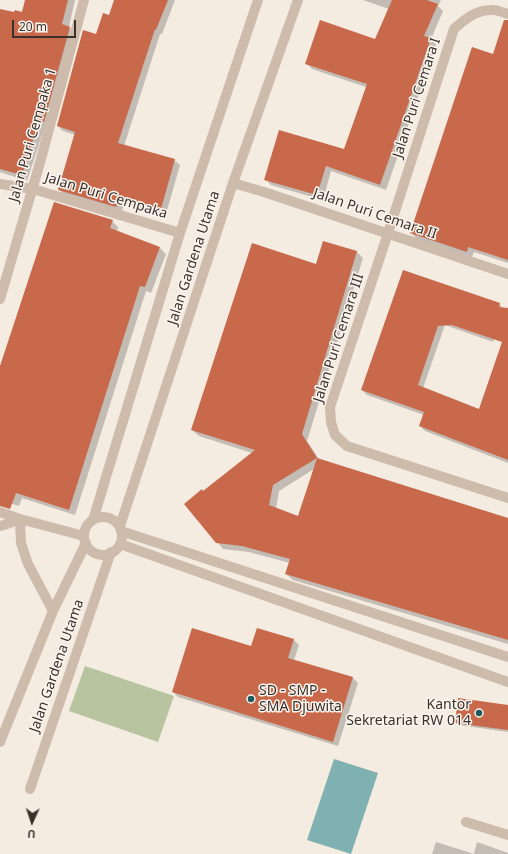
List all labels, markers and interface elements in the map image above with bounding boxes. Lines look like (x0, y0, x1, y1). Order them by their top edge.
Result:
scale bar (14, 12, 78, 38)
text: 20 m (19, 18, 47, 35)
street label: Jalan Puri Cemara I (390, 36, 444, 160)
street label: Jalan Puri Cempaka 1 (6, 66, 60, 204)
street label: Jalan Puri Cempaka (43, 169, 169, 223)
street label: Jalan Puri Cemara II (311, 185, 439, 243)
street label: Jalan Gardena Utama (164, 189, 224, 327)
street label: Jalan Puri Cemara III (310, 271, 368, 405)
street label: Jalan Gardena Utama (26, 597, 88, 735)
place label: SD - SMP - SMA Djuwita (259, 683, 342, 716)
marker: SD - SMP - SMA Djuwita (246, 694, 256, 704)
place label: Kantor Sekretariat RW 014 (346, 697, 471, 730)
marker: Kantor Sekretariat RW 014 (474, 708, 484, 718)
north arrow (12, 802, 52, 842)
text: U (27, 827, 36, 842)

